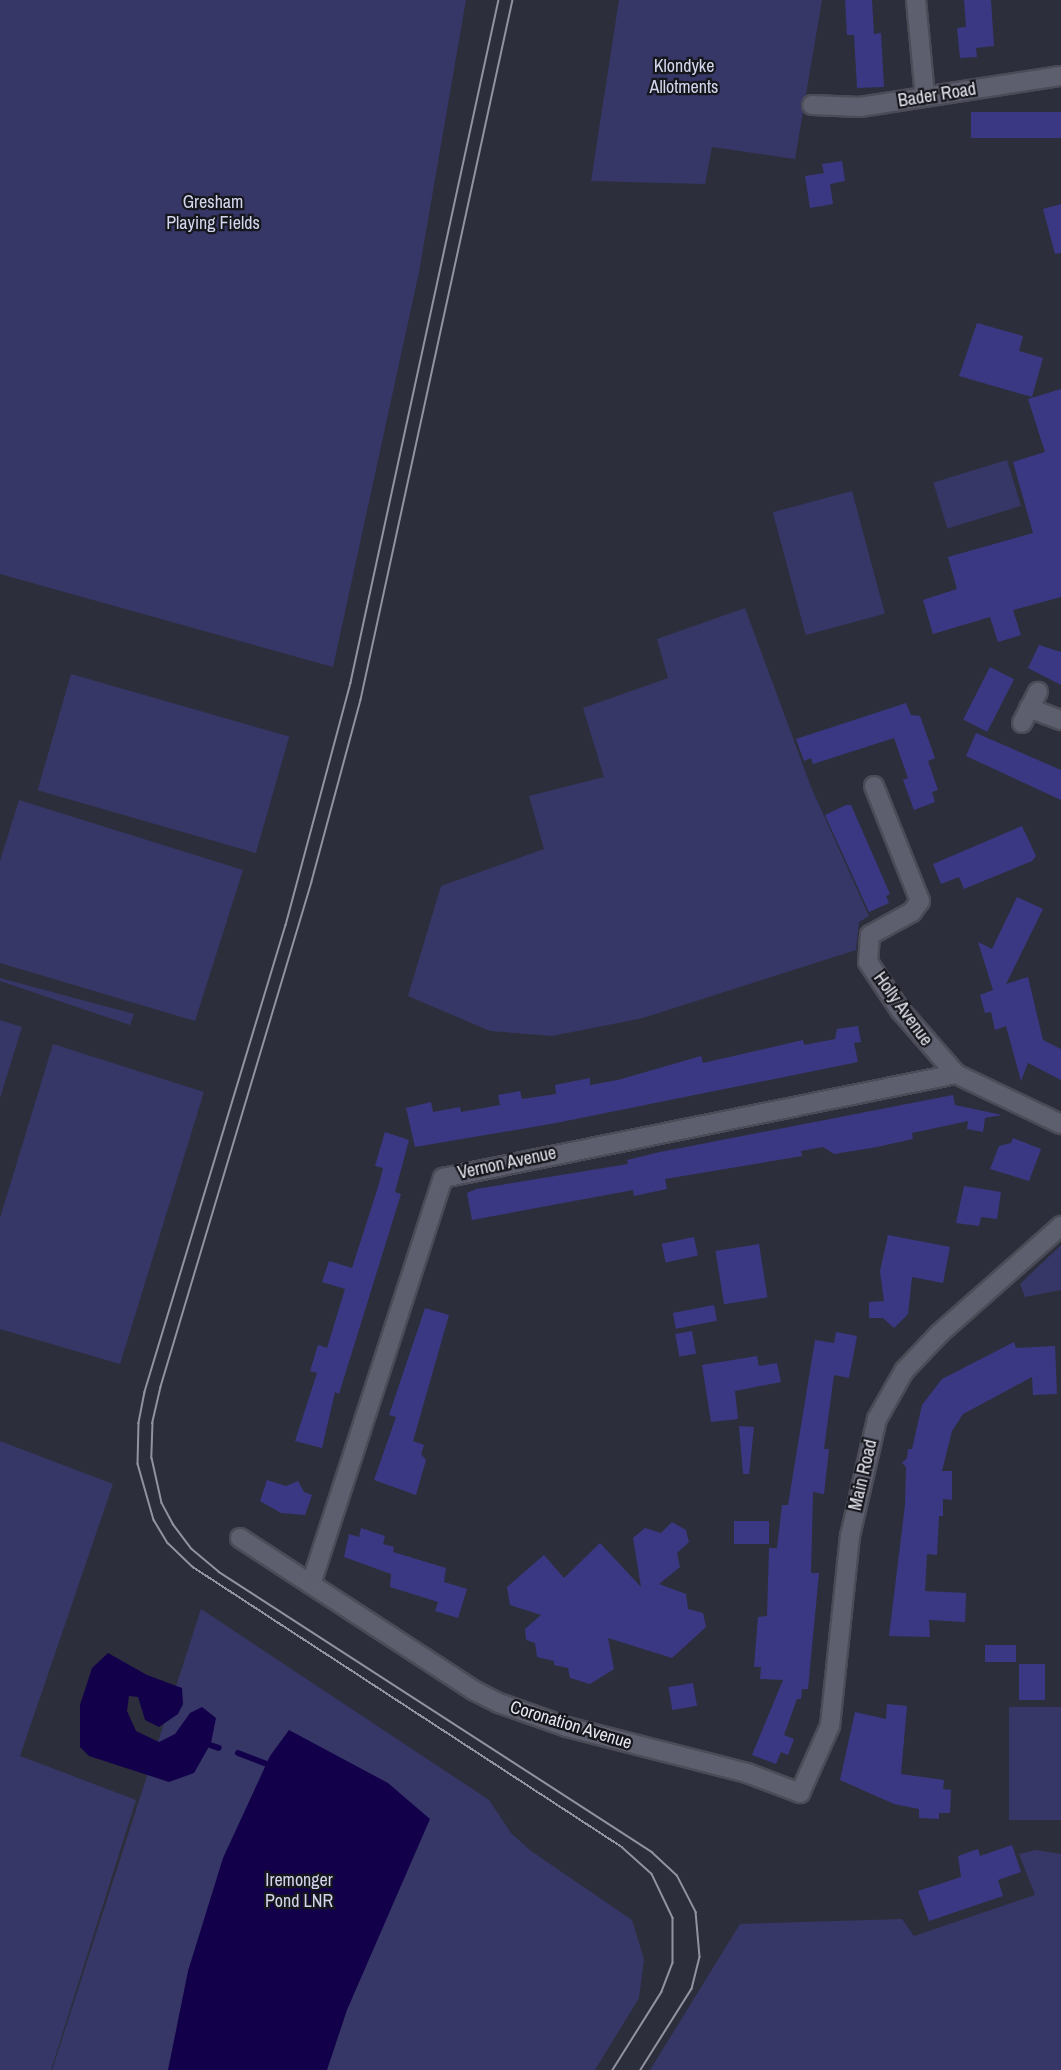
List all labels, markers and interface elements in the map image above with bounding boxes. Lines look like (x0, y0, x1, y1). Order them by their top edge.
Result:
park label: Klondyke Allotments (650, 56, 718, 98)
street label: Bader Road (896, 78, 978, 112)
park label: Gresham Playing Fields (166, 192, 260, 234)
street label: Holly Avenue (869, 968, 937, 1050)
street label: Vernon Avenue (456, 1142, 558, 1184)
street label: Main Road (844, 1437, 882, 1513)
street label: Coronation Avenue (507, 1696, 635, 1754)
park label: Iremonger Pond LNR (265, 1870, 333, 1912)

